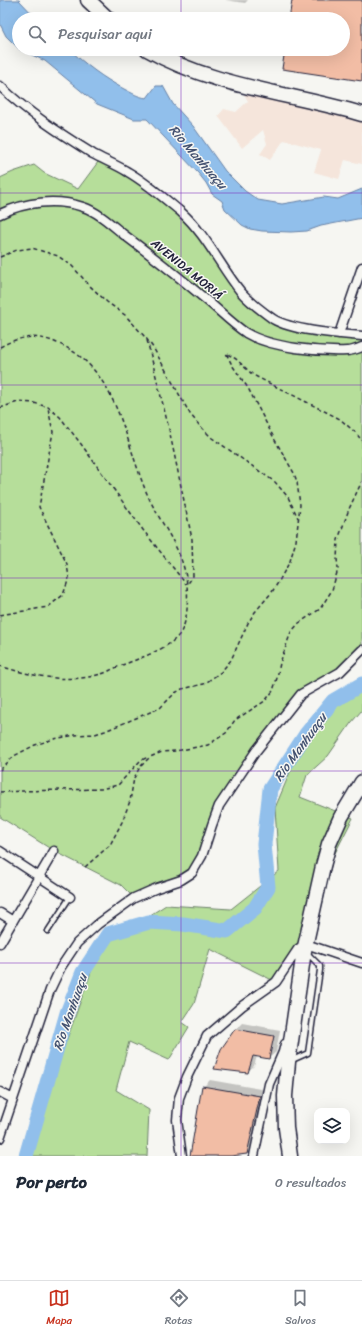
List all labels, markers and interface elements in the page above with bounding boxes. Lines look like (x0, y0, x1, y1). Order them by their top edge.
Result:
search box (12, 12, 350, 56)
text: Pesquisar aqui (58, 21, 152, 47)
icon: search (26, 23, 48, 45)
water label: Rio Manhuaçu (163, 119, 234, 196)
street label: AVENIDA MORIÁ (145, 232, 230, 307)
water label: Rio Manhuaçu (267, 706, 334, 786)
water label: Rio Manhuaçu (46, 969, 95, 1054)
map controls (314, 1108, 350, 1144)
button: layers (314, 1108, 350, 1144)
text: Por perto (16, 1167, 87, 1197)
text: 0 resultados (275, 1171, 346, 1194)
tab: Mapa (46, 1287, 72, 1330)
tab: Rotas (165, 1287, 192, 1330)
tab: Salvos (285, 1287, 316, 1330)

